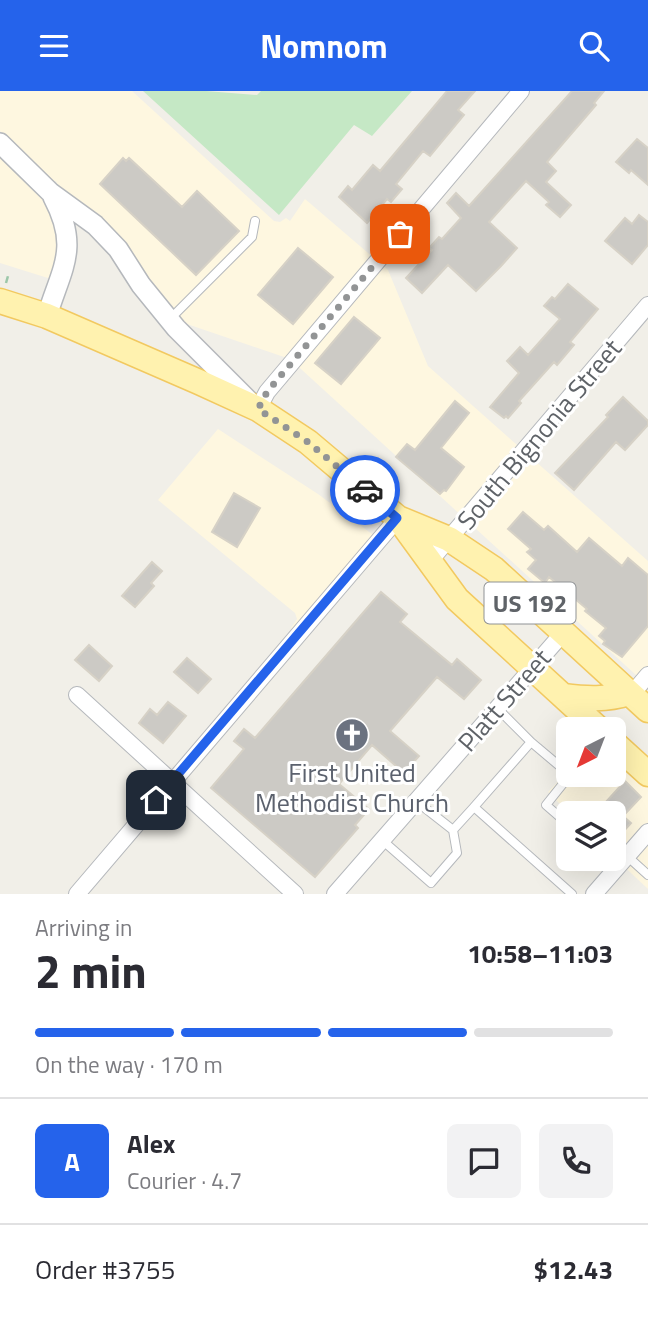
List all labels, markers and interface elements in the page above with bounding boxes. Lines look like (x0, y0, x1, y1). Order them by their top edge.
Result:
text: Nomnom (260, 22, 388, 70)
icon: menu (35, 27, 73, 65)
icon: search (575, 27, 613, 65)
pin (370, 204, 430, 264)
icon: bag (381, 215, 419, 253)
street label: South Bignonia Street (447, 330, 631, 538)
courier (330, 455, 400, 525)
icon: car (346, 471, 384, 509)
road number: US 192 (484, 582, 576, 623)
street label: Platt Street (448, 640, 560, 760)
church icon: First United Methodist Church (333, 716, 371, 754)
north arrow (556, 717, 626, 787)
map controls (556, 717, 626, 871)
place label: First United Methodist Church (255, 753, 449, 822)
pin (126, 770, 186, 830)
icon: home (137, 781, 175, 819)
button: layers (556, 801, 626, 871)
text: Arriving in (35, 910, 132, 945)
text: 10:58–11:03 (467, 934, 613, 973)
text: 2 min (35, 936, 147, 1006)
text: On the way · 170 m (35, 1047, 223, 1082)
text: Alex (127, 1124, 175, 1163)
button: chat (447, 1124, 521, 1198)
button: phone (539, 1124, 613, 1198)
text: A (64, 1142, 80, 1181)
text: Courier · 4.7 (127, 1163, 242, 1198)
text: Order #3755 (35, 1250, 175, 1289)
text: $12.43 (534, 1250, 613, 1289)

